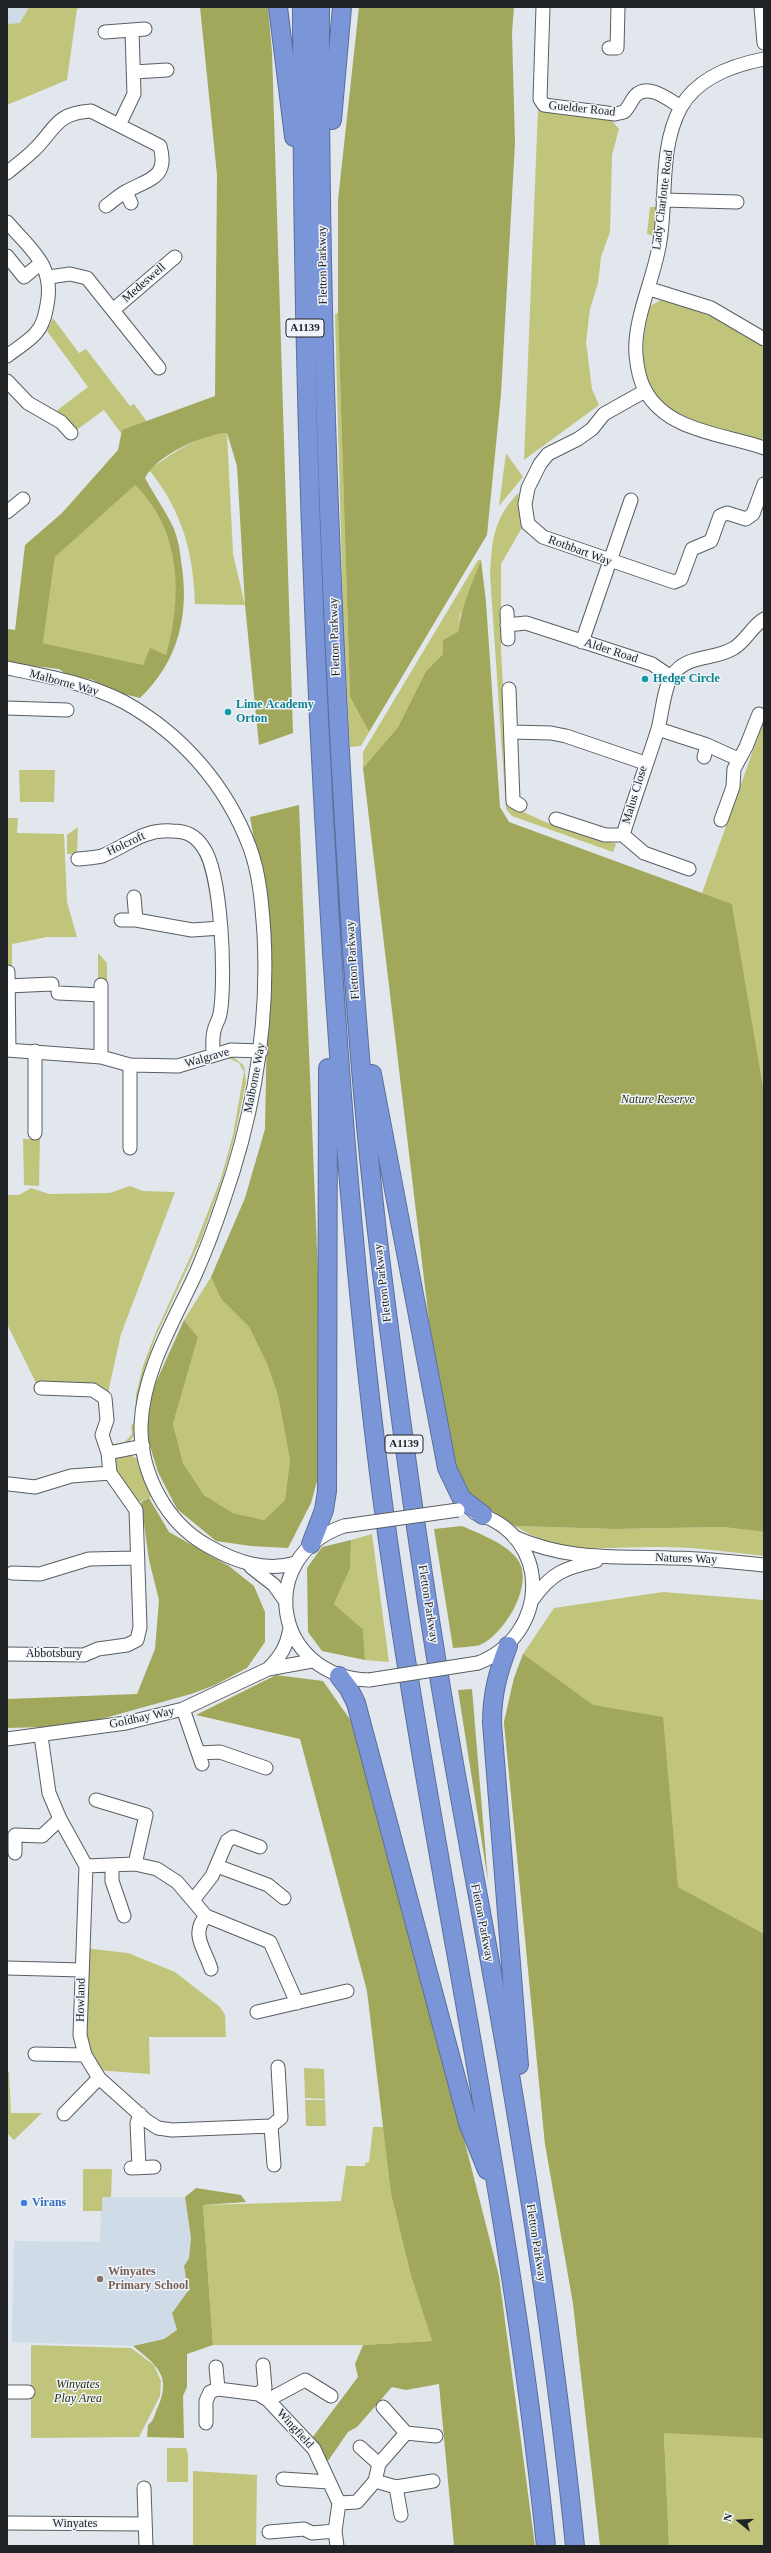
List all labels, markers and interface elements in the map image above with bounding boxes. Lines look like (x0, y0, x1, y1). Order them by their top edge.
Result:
street label: Guelder Road (548, 98, 616, 120)
street label: Lady Charlotte Road (650, 149, 676, 251)
street label: Fletton Parkway (315, 225, 331, 305)
street label: Medeswell (119, 260, 169, 306)
road number: A1139 (286, 319, 324, 337)
street label: Rothbart Way (546, 533, 614, 569)
street label: Fletton Parkway (326, 597, 344, 677)
street label: Alder Road (582, 636, 640, 666)
street label: Malborne Way (28, 667, 100, 699)
place label: Hedge Circle (653, 672, 720, 686)
marker: Hedge Circle (640, 674, 650, 684)
place label: Lime Academy Orton (236, 698, 314, 726)
marker: Lime Academy Orton (223, 707, 233, 717)
street label: Malus Close (619, 764, 651, 826)
street label: Holcroft (105, 829, 147, 859)
street label: Fletton Parkway (343, 920, 363, 1000)
street label: Malborne Way (241, 1042, 269, 1114)
street label: Walgrave (183, 1045, 231, 1071)
park label: Nature Reserve (621, 1093, 695, 1107)
street label: Fletton Parkway (371, 1243, 395, 1323)
road number: A1139 (385, 1435, 423, 1453)
street label: Natures Way (655, 1551, 717, 1567)
street label: Fletton Parkway (415, 1564, 441, 1644)
street label: Abbotsbury (26, 1647, 82, 1661)
street label: Goldhay Way (108, 1704, 176, 1732)
street label: Fletton Parkway (467, 1883, 497, 1963)
street label: Howland (73, 1978, 89, 2022)
place label: Virans (32, 2196, 66, 2210)
marker: Virans (19, 2198, 29, 2208)
street label: Fletton Parkway (523, 2203, 549, 2283)
place label: Winyates Primary School (108, 2265, 188, 2293)
marker: Winyates Primary School (95, 2274, 105, 2284)
park label: Winyates Play Area (54, 2378, 102, 2406)
street label: Wingfield (274, 2406, 316, 2452)
north arrow (719, 2501, 759, 2541)
text: N (721, 2512, 735, 2523)
street label: Winyates (53, 2517, 97, 2531)

